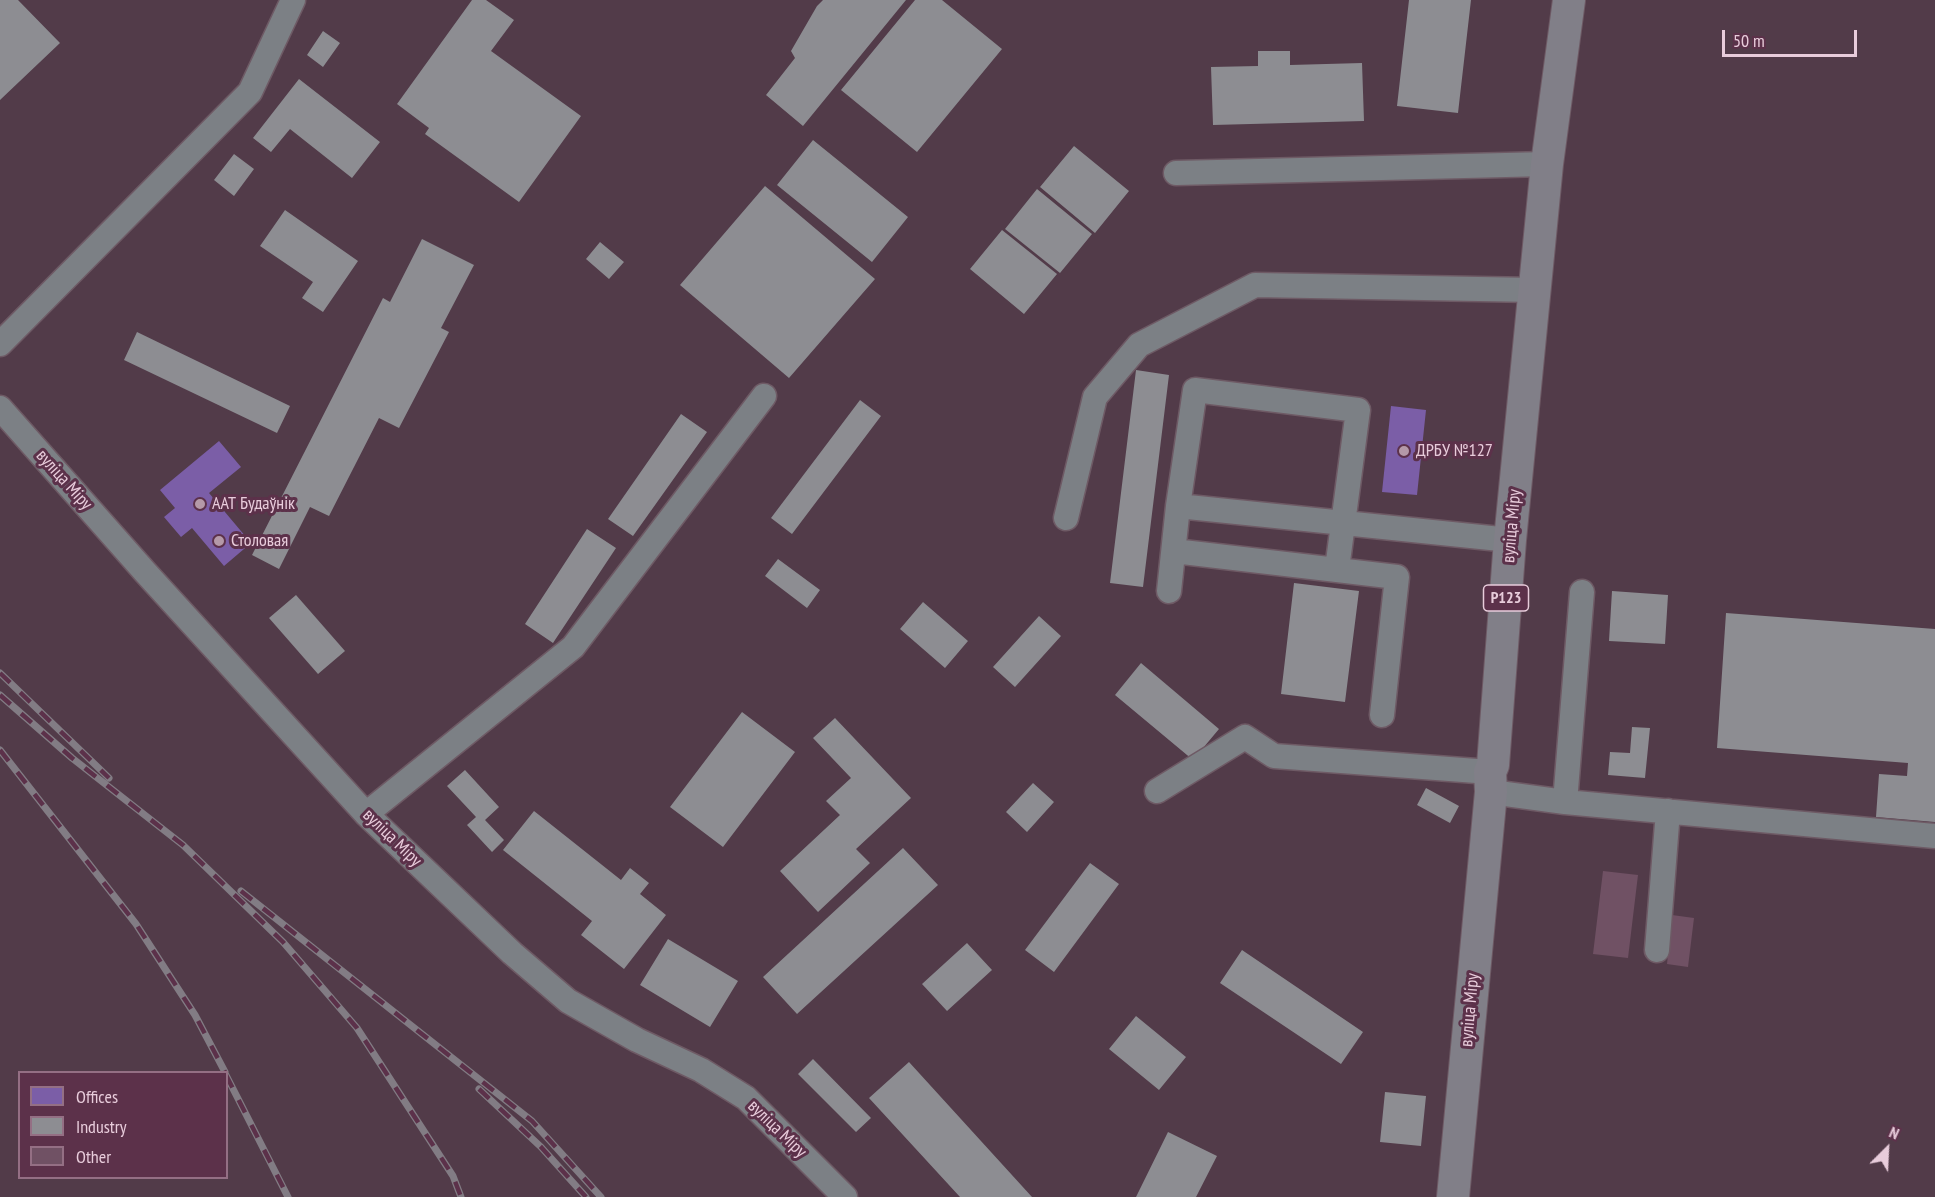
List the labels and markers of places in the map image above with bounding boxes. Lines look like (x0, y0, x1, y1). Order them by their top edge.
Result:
place label: ДРБУ №127 (1416, 440, 1493, 462)
marker: ДРБУ №127 (1397, 444, 1411, 458)
place label: ААТ Будаўнік (212, 493, 295, 515)
marker: ААТ Будаўнік (193, 497, 207, 511)
place label: Столовая (231, 530, 288, 552)
marker: Столовая (212, 534, 226, 548)

